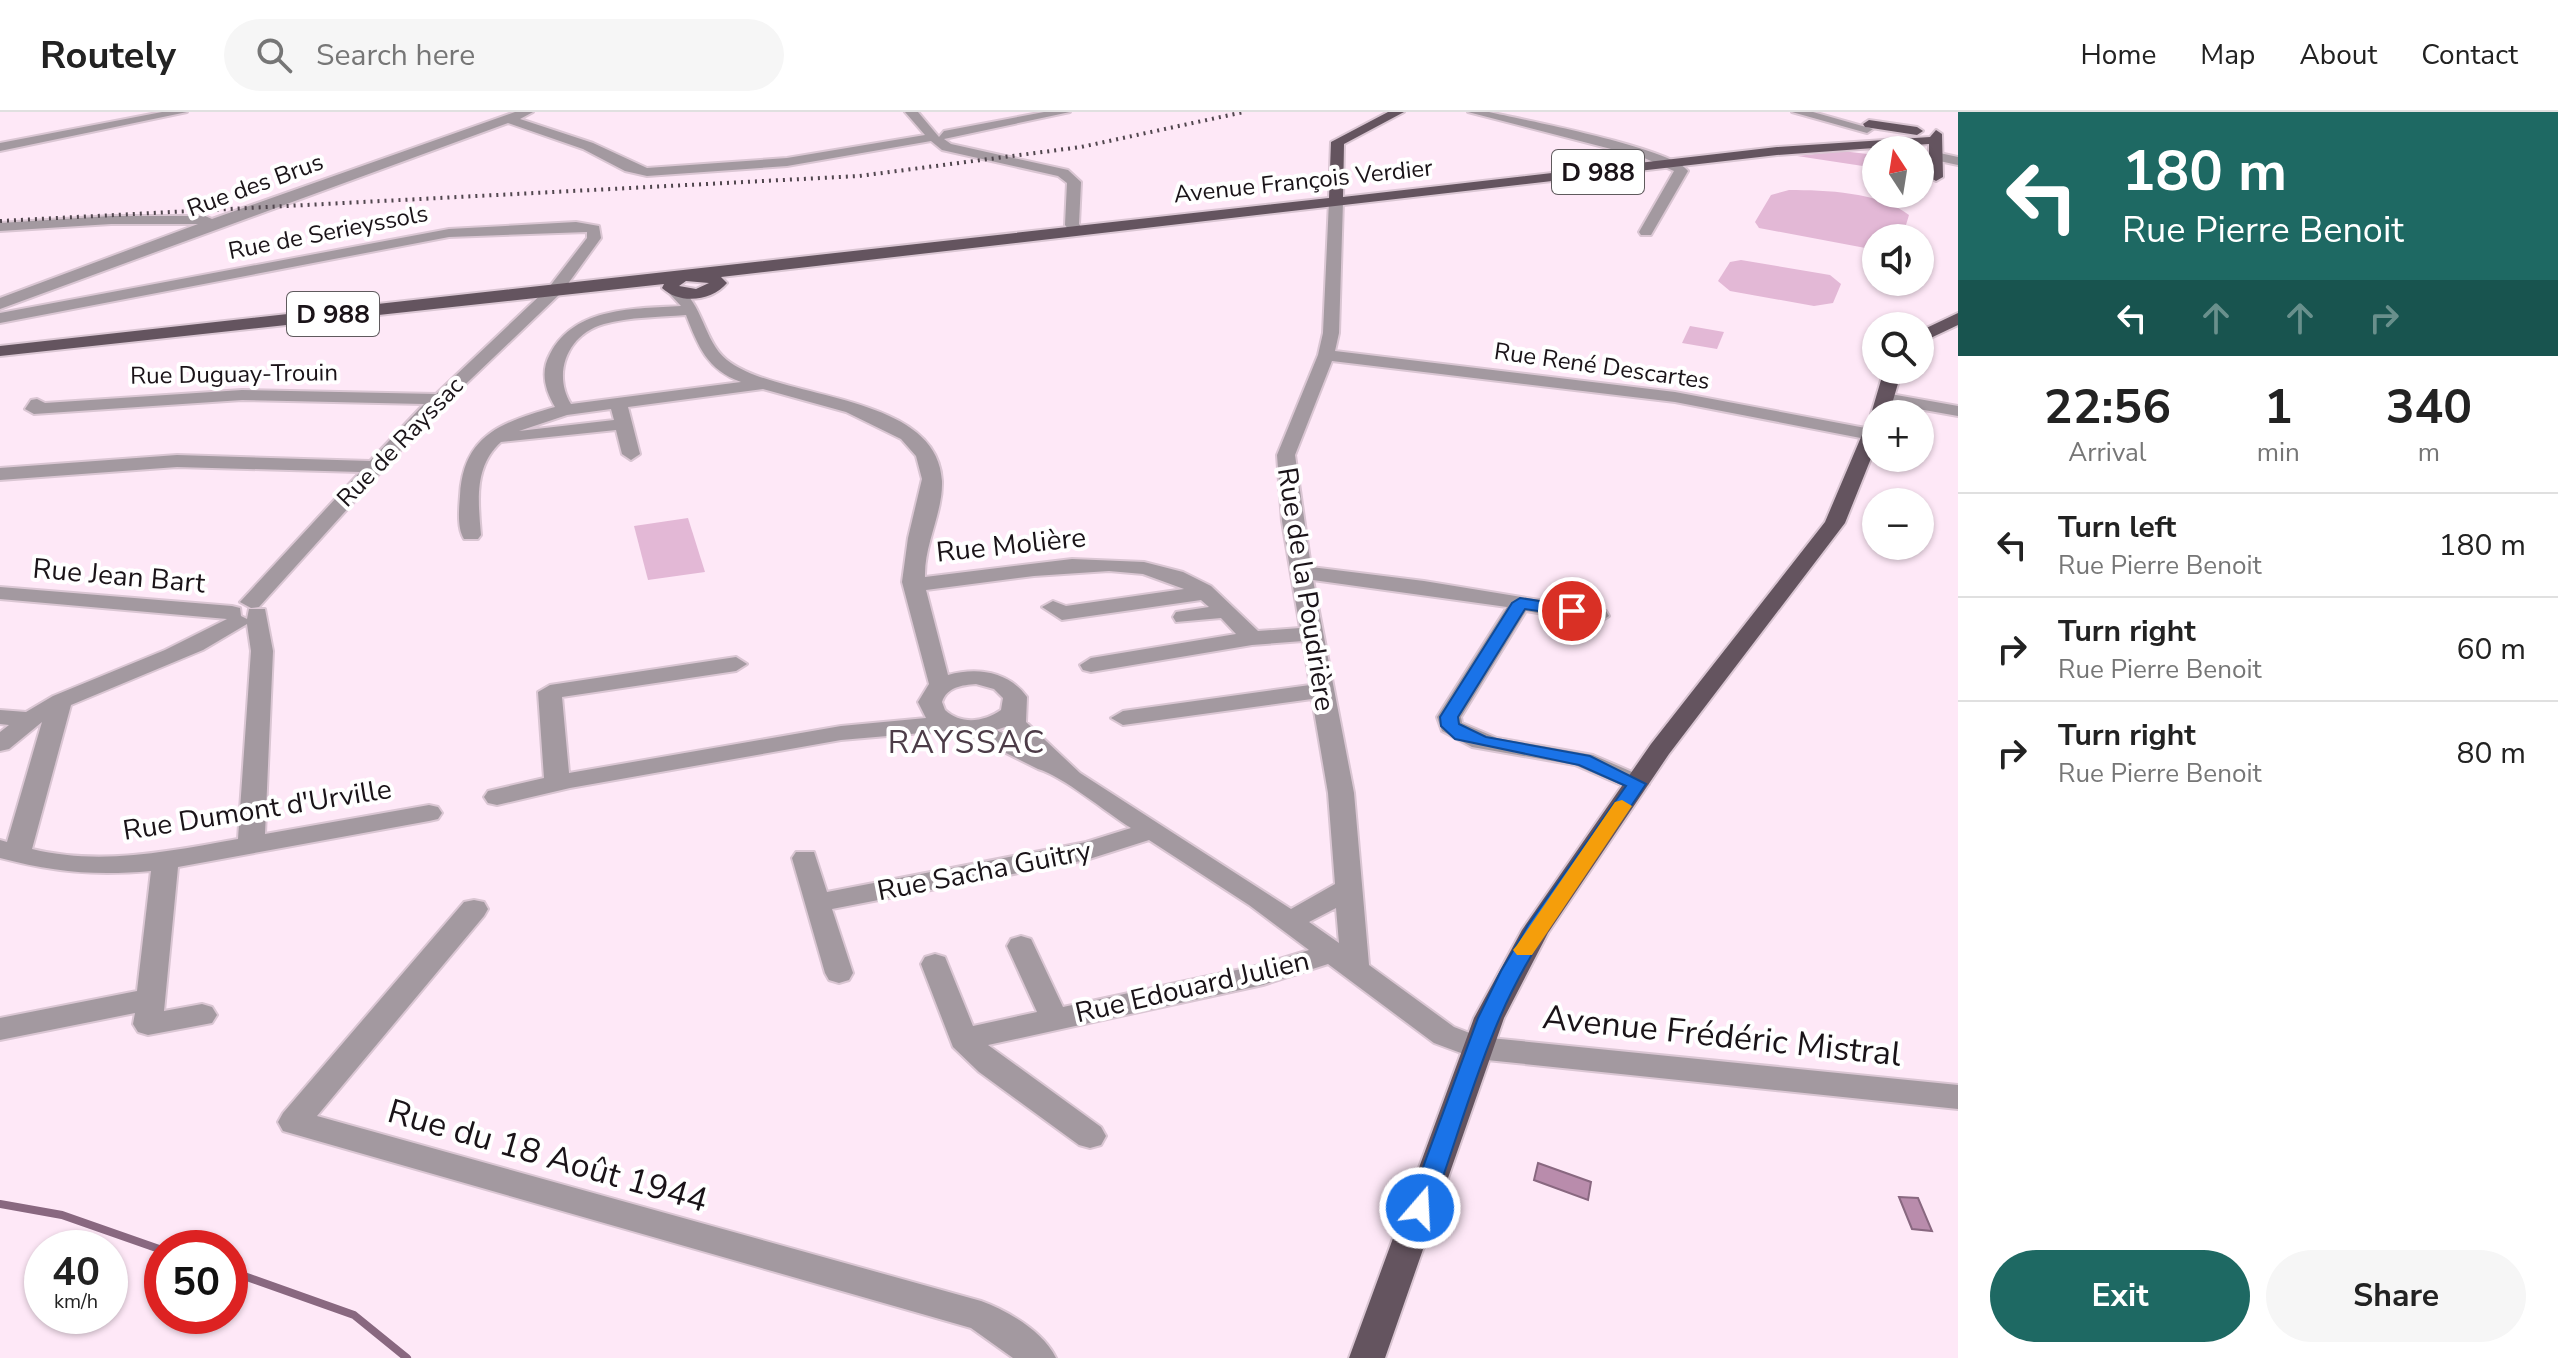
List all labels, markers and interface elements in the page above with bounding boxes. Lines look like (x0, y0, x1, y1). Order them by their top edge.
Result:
search box (224, 19, 784, 91)
text: Routely (40, 30, 176, 81)
icon: search (252, 33, 296, 77)
text: Search here (316, 35, 475, 76)
text: Home (2081, 36, 2156, 74)
text: Map (2200, 36, 2255, 74)
text: About (2299, 36, 2377, 74)
text: Contact (2421, 36, 2518, 74)
text: 180 m (2122, 133, 2287, 210)
north arrow (1862, 136, 1934, 208)
map controls (1862, 136, 1934, 560)
icon: left (1990, 144, 2094, 248)
street label: Rue des Brus (182, 146, 328, 224)
road number: D 988 (1552, 150, 1644, 194)
street label: Avenue François Verdier (1172, 151, 1435, 211)
street label: Rue de Serieyssols (225, 197, 431, 267)
text: Rue Pierre Benoit (2122, 206, 2404, 255)
button: sound (1862, 224, 1934, 296)
road number: D 988 (287, 292, 379, 336)
icon: left (2110, 296, 2154, 340)
icon: ahead (2194, 296, 2238, 340)
icon: ahead (2278, 296, 2322, 340)
icon: right (2362, 296, 2406, 340)
button: search (1862, 312, 1934, 384)
street label: Rue René Descartes (1492, 335, 1712, 397)
street label: Rue Duguay-Trouin (130, 356, 338, 392)
street label: Rue de Rayssac (330, 370, 470, 514)
text: 22:56 (2044, 374, 2171, 440)
text: 1 (2264, 374, 2293, 440)
text: 340 (2386, 374, 2472, 440)
button: + (1862, 400, 1934, 472)
text: Arrival (2068, 435, 2147, 470)
text: min (2257, 435, 2300, 470)
text: m (2418, 435, 2440, 470)
street label: Rue de la Poudrière (1268, 465, 1344, 714)
button: − (1862, 488, 1934, 560)
text: Turn left (2058, 507, 2176, 548)
street label: Rue Molière (934, 518, 1088, 572)
icon: left (1990, 523, 2034, 567)
text: 180 m (2439, 525, 2526, 566)
text: Rue Pierre Benoit (2058, 548, 2262, 583)
street label: Rue Jean Bart (31, 550, 207, 602)
pin (1538, 577, 1606, 645)
icon: arrive (1550, 589, 1594, 633)
text: Turn right (2058, 611, 2196, 652)
icon: right (1990, 627, 2034, 671)
text: 60 m (2457, 629, 2526, 670)
text: Rue Pierre Benoit (2058, 652, 2262, 687)
text: Turn right (2058, 715, 2196, 756)
district label: RAYSSAC (888, 721, 1046, 764)
icon: right (1990, 731, 2034, 775)
text: 80 m (2457, 733, 2526, 774)
text: Rue Pierre Benoit (2058, 756, 2262, 791)
street label: Rue Dumont d'Urville (120, 770, 394, 850)
street label: Rue Sacha Guitry (874, 832, 1095, 910)
street label: Rue Edouard Julien (1072, 942, 1313, 1032)
street label: Avenue Frédéric Mistral (1540, 994, 1903, 1078)
street label: Rue du 18 Août 1944 (382, 1088, 713, 1224)
position arrow (1378, 1166, 1462, 1250)
speed limit sign: 50 (144, 1230, 248, 1334)
text: 40 (52, 1245, 100, 1299)
button: Exit (1990, 1250, 2250, 1342)
button: Share (2266, 1250, 2526, 1342)
text: km/h (54, 1288, 98, 1315)

